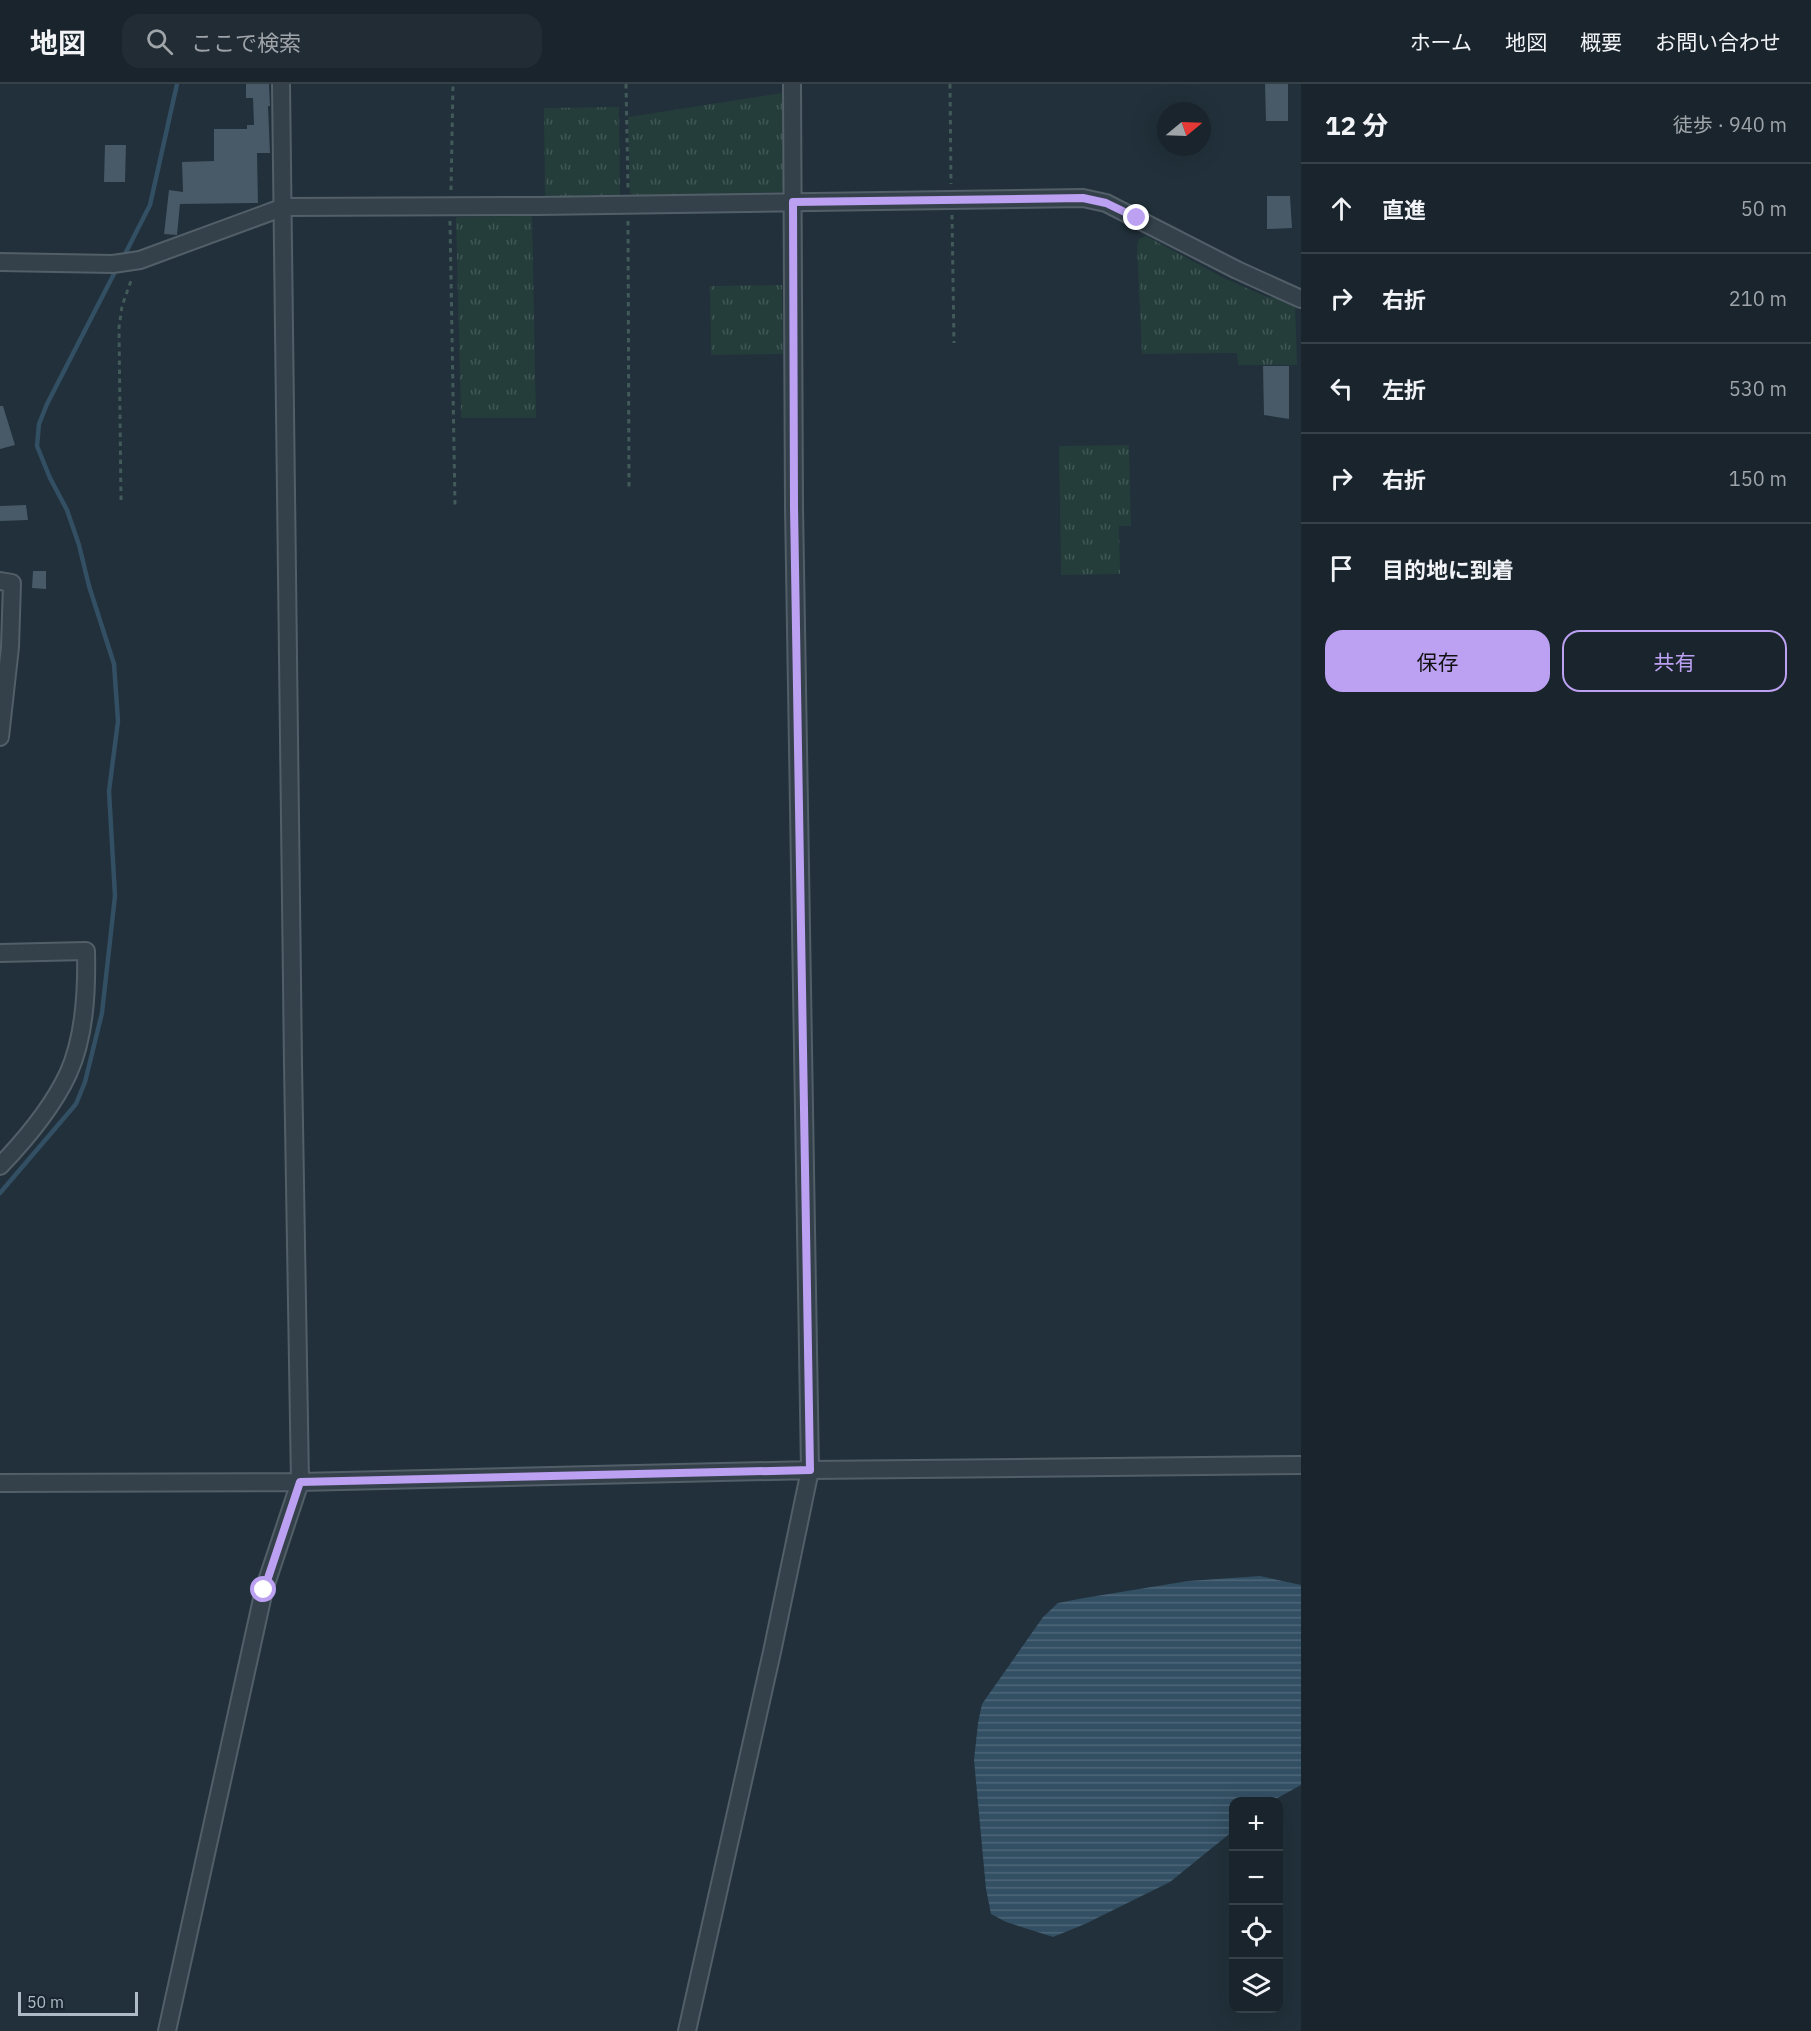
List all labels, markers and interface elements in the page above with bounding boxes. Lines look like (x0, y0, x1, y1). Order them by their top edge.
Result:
search box (122, 14, 542, 68)
text: 地図 (30, 24, 86, 61)
icon: search (143, 25, 176, 58)
text: ここで検索 (191, 28, 301, 57)
text: ホーム (1410, 28, 1472, 56)
text: 地図 (1505, 28, 1547, 56)
text: 概要 (1580, 28, 1622, 56)
text: お問い合わせ (1655, 28, 1781, 56)
north arrow (1157, 102, 1211, 156)
text: 12 分 (1325, 108, 1388, 142)
text: 徒歩 · 940 m (1673, 111, 1787, 138)
icon: ahead (1325, 192, 1358, 225)
text: 直進 (1382, 195, 1426, 224)
text: 50 m (1741, 195, 1787, 222)
route end (1123, 204, 1149, 230)
icon: right (1325, 282, 1358, 315)
text: 右折 (1382, 285, 1426, 314)
text: 210 m (1729, 285, 1787, 312)
icon: left (1325, 372, 1358, 405)
text: 左折 (1382, 375, 1426, 404)
text: 530 m (1729, 375, 1787, 402)
icon: right (1325, 462, 1358, 495)
text: 右折 (1382, 465, 1426, 494)
text: 150 m (1729, 465, 1787, 492)
icon: arrive (1325, 552, 1358, 585)
text: 目的地に到着 (1382, 555, 1514, 584)
button: 保存 (1325, 630, 1550, 692)
button: 共有 (1562, 630, 1787, 692)
route start (250, 1576, 276, 1602)
map controls (1229, 1797, 1283, 2013)
button: + (1229, 1797, 1283, 1851)
button: − (1229, 1851, 1283, 1905)
button: locate (1229, 1905, 1283, 1959)
button: layers (1229, 1959, 1283, 2013)
scale bar (18, 1989, 138, 2016)
text: 50 m (27, 1992, 64, 2012)

